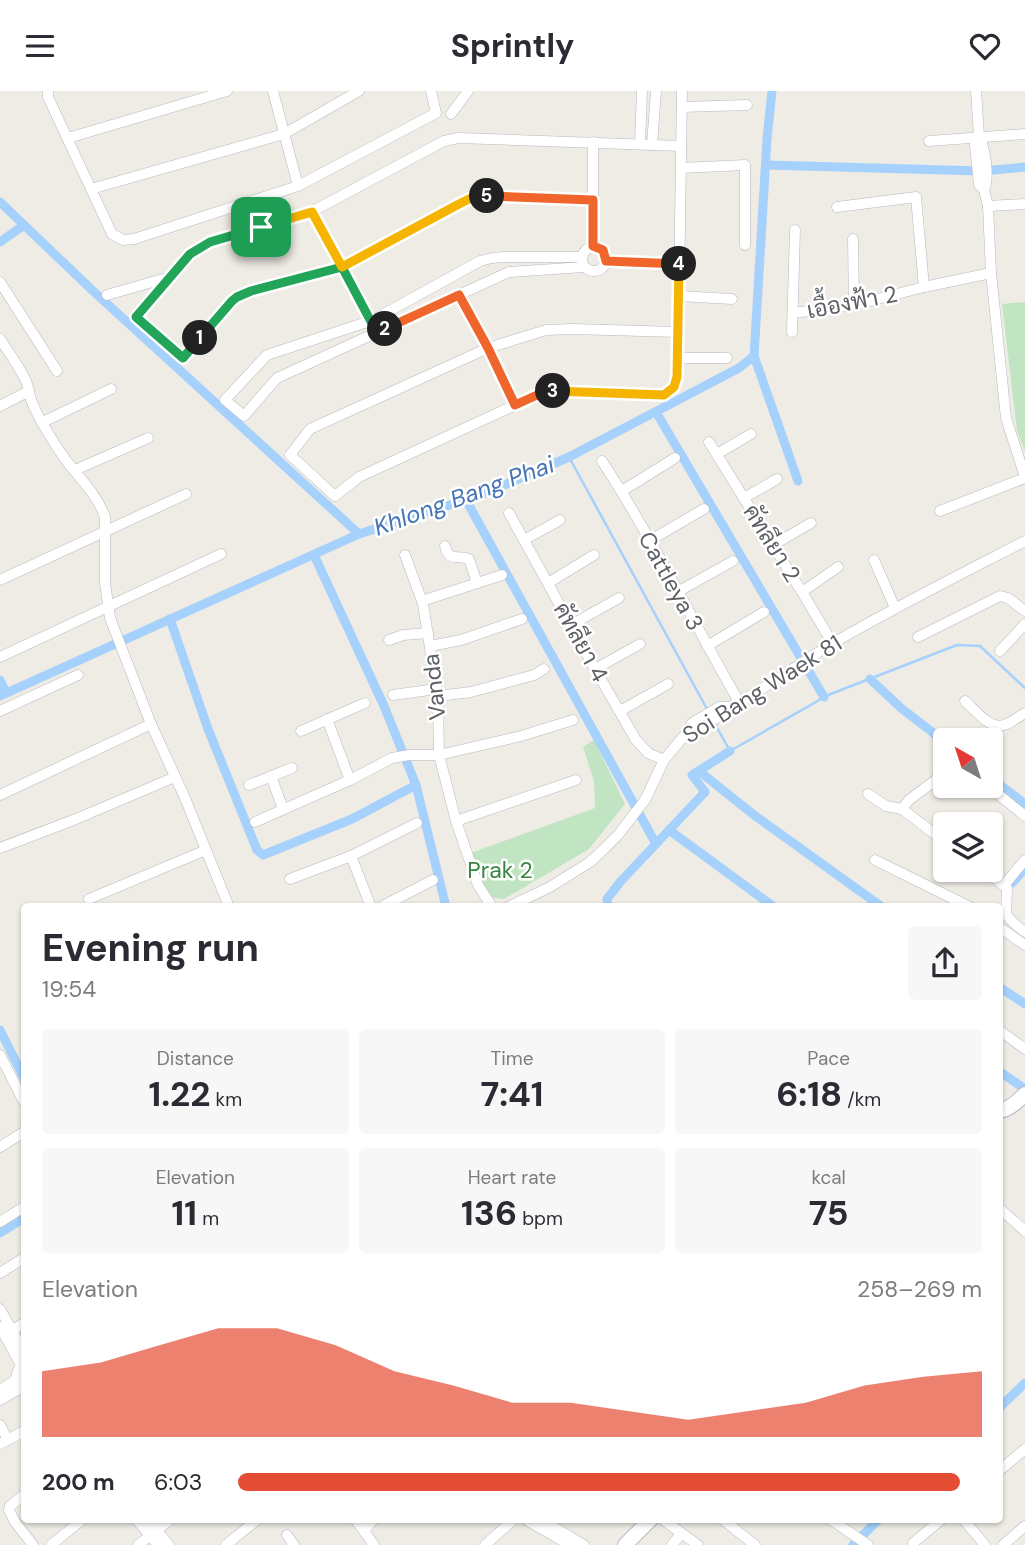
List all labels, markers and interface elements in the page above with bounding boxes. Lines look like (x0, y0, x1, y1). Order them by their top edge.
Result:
text: Sprintly (451, 25, 574, 67)
icon: menu (21, 27, 59, 65)
icon: heart (966, 27, 1004, 65)
pin: 5 (470, 179, 504, 213)
text: 5 (481, 183, 492, 208)
pin (231, 197, 291, 257)
icon: arrive (242, 208, 280, 246)
pin: 4 (662, 247, 696, 281)
text: 4 (672, 251, 685, 276)
street label: เอื้องฟ้า 2 (803, 272, 900, 325)
pin: 2 (368, 311, 402, 347)
text: 2 (379, 316, 390, 341)
pin: 1 (182, 321, 218, 355)
text: 1 (196, 325, 203, 350)
pin: 3 (536, 373, 570, 409)
text: 3 (547, 378, 558, 403)
water label: Khlong Bang Phai (369, 448, 559, 543)
street label: คัทลียา 2 (736, 499, 808, 587)
street label: Cattleya 3 (632, 526, 710, 636)
street label: คัทลียา 4 (547, 597, 615, 687)
street label: Soi Bang Waek 81 (677, 628, 847, 750)
street label: Vanda (416, 652, 452, 722)
north arrow (933, 728, 1003, 798)
map controls (933, 728, 1003, 882)
button: layers (933, 812, 1003, 882)
park label: Prak 2 (467, 855, 533, 885)
text: Evening run (42, 923, 259, 973)
button: share (908, 926, 982, 1000)
text: 19:54 (42, 974, 96, 1004)
text: Distance (157, 1046, 234, 1071)
text: Time (491, 1046, 533, 1071)
text: Pace (807, 1046, 850, 1071)
text: 1.22 (149, 1071, 211, 1117)
text: 7:41 (480, 1071, 544, 1117)
text: 6:18 (776, 1071, 842, 1117)
text: km (211, 1087, 242, 1112)
text: /km (842, 1087, 881, 1112)
text: Elevation (156, 1165, 235, 1190)
text: Heart rate (468, 1165, 556, 1190)
text: kcal (811, 1165, 846, 1190)
text: 11 (172, 1190, 197, 1236)
text: 136 (461, 1190, 517, 1236)
text: 75 (809, 1190, 849, 1236)
text: m (197, 1206, 219, 1231)
text: bpm (517, 1206, 563, 1231)
text: Elevation (42, 1274, 138, 1304)
text: 258–269 m (857, 1274, 982, 1304)
text: 200 m (42, 1467, 115, 1497)
text: 6:03 (154, 1467, 202, 1497)

